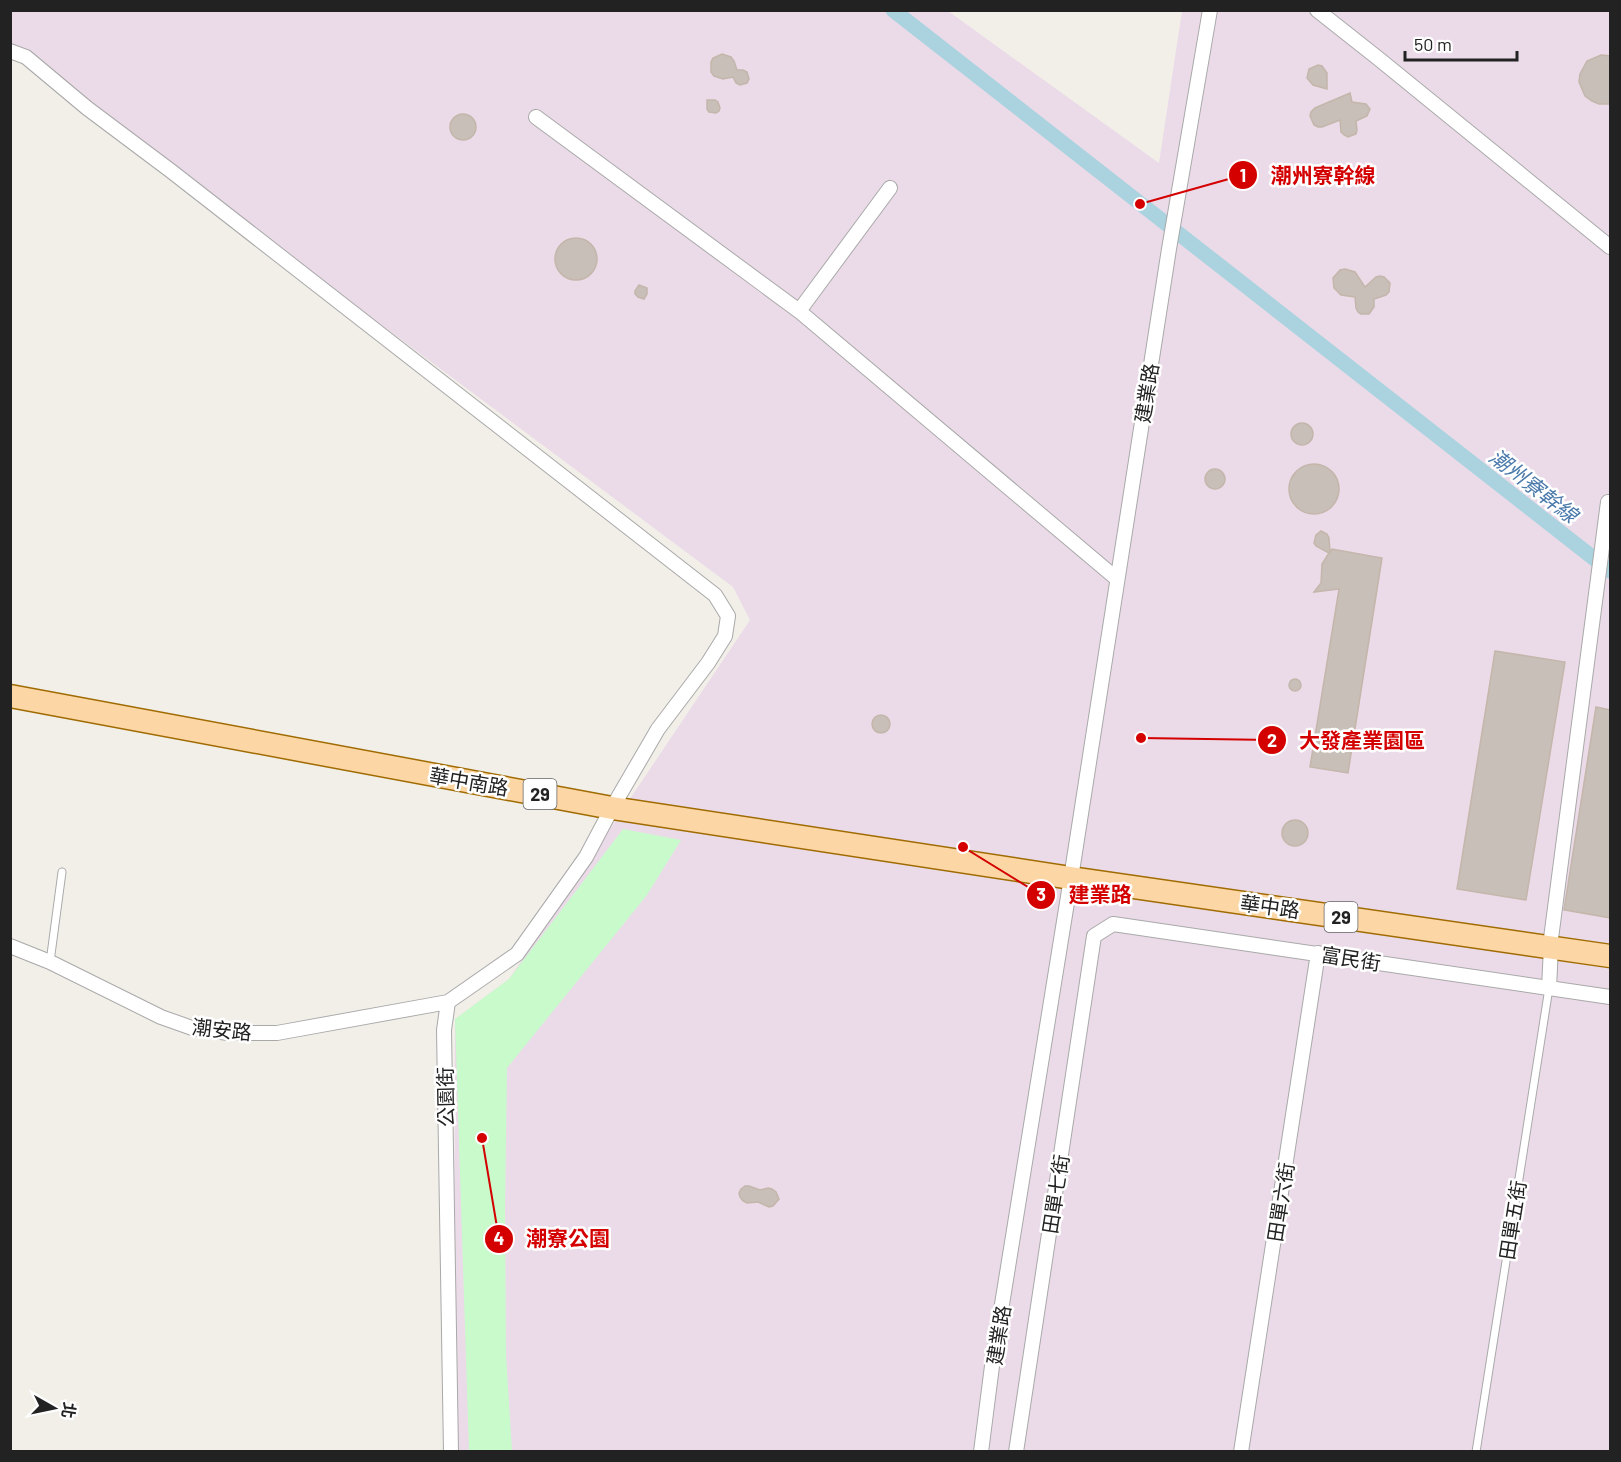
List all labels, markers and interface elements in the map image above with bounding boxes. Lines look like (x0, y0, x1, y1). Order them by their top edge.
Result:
scale bar (1405, 24, 1518, 62)
text: 50 m (1414, 33, 1452, 55)
callout: 潮州寮幹線 (1228, 156, 1387, 195)
text: 潮州寮幹線 (1271, 162, 1376, 187)
text: 1 (1240, 164, 1246, 186)
street label: 建業路 (1129, 361, 1163, 425)
water label: 潮州寮幹線 (1485, 443, 1585, 528)
callout: 大發產業園區 (1257, 721, 1437, 760)
text: 大發產業園區 (1299, 727, 1425, 752)
text: 2 (1267, 729, 1277, 751)
street label: 華中南路 (428, 762, 510, 800)
road number: 29 (524, 779, 556, 809)
callout: 建業路 (1026, 876, 1143, 915)
text: 建業路 (1069, 881, 1132, 906)
text: 3 (1036, 883, 1046, 905)
street label: 華中路 (1239, 890, 1301, 922)
road number: 29 (1324, 902, 1358, 932)
street label: 富民街 (1319, 941, 1383, 975)
street label: 潮安路 (191, 1014, 253, 1044)
street label: 公園街 (432, 1067, 458, 1127)
street label: 田單七街 (1037, 1153, 1073, 1235)
street label: 田單六街 (1262, 1161, 1298, 1243)
street label: 田單五街 (1494, 1179, 1530, 1261)
callout: 潮寮公園 (484, 1220, 622, 1259)
text: 潮寮公園 (526, 1225, 610, 1250)
text: 4 (494, 1227, 505, 1249)
street label: 建業路 (981, 1303, 1015, 1367)
north arrow (24, 1378, 84, 1438)
text: 北 (59, 1401, 80, 1420)

